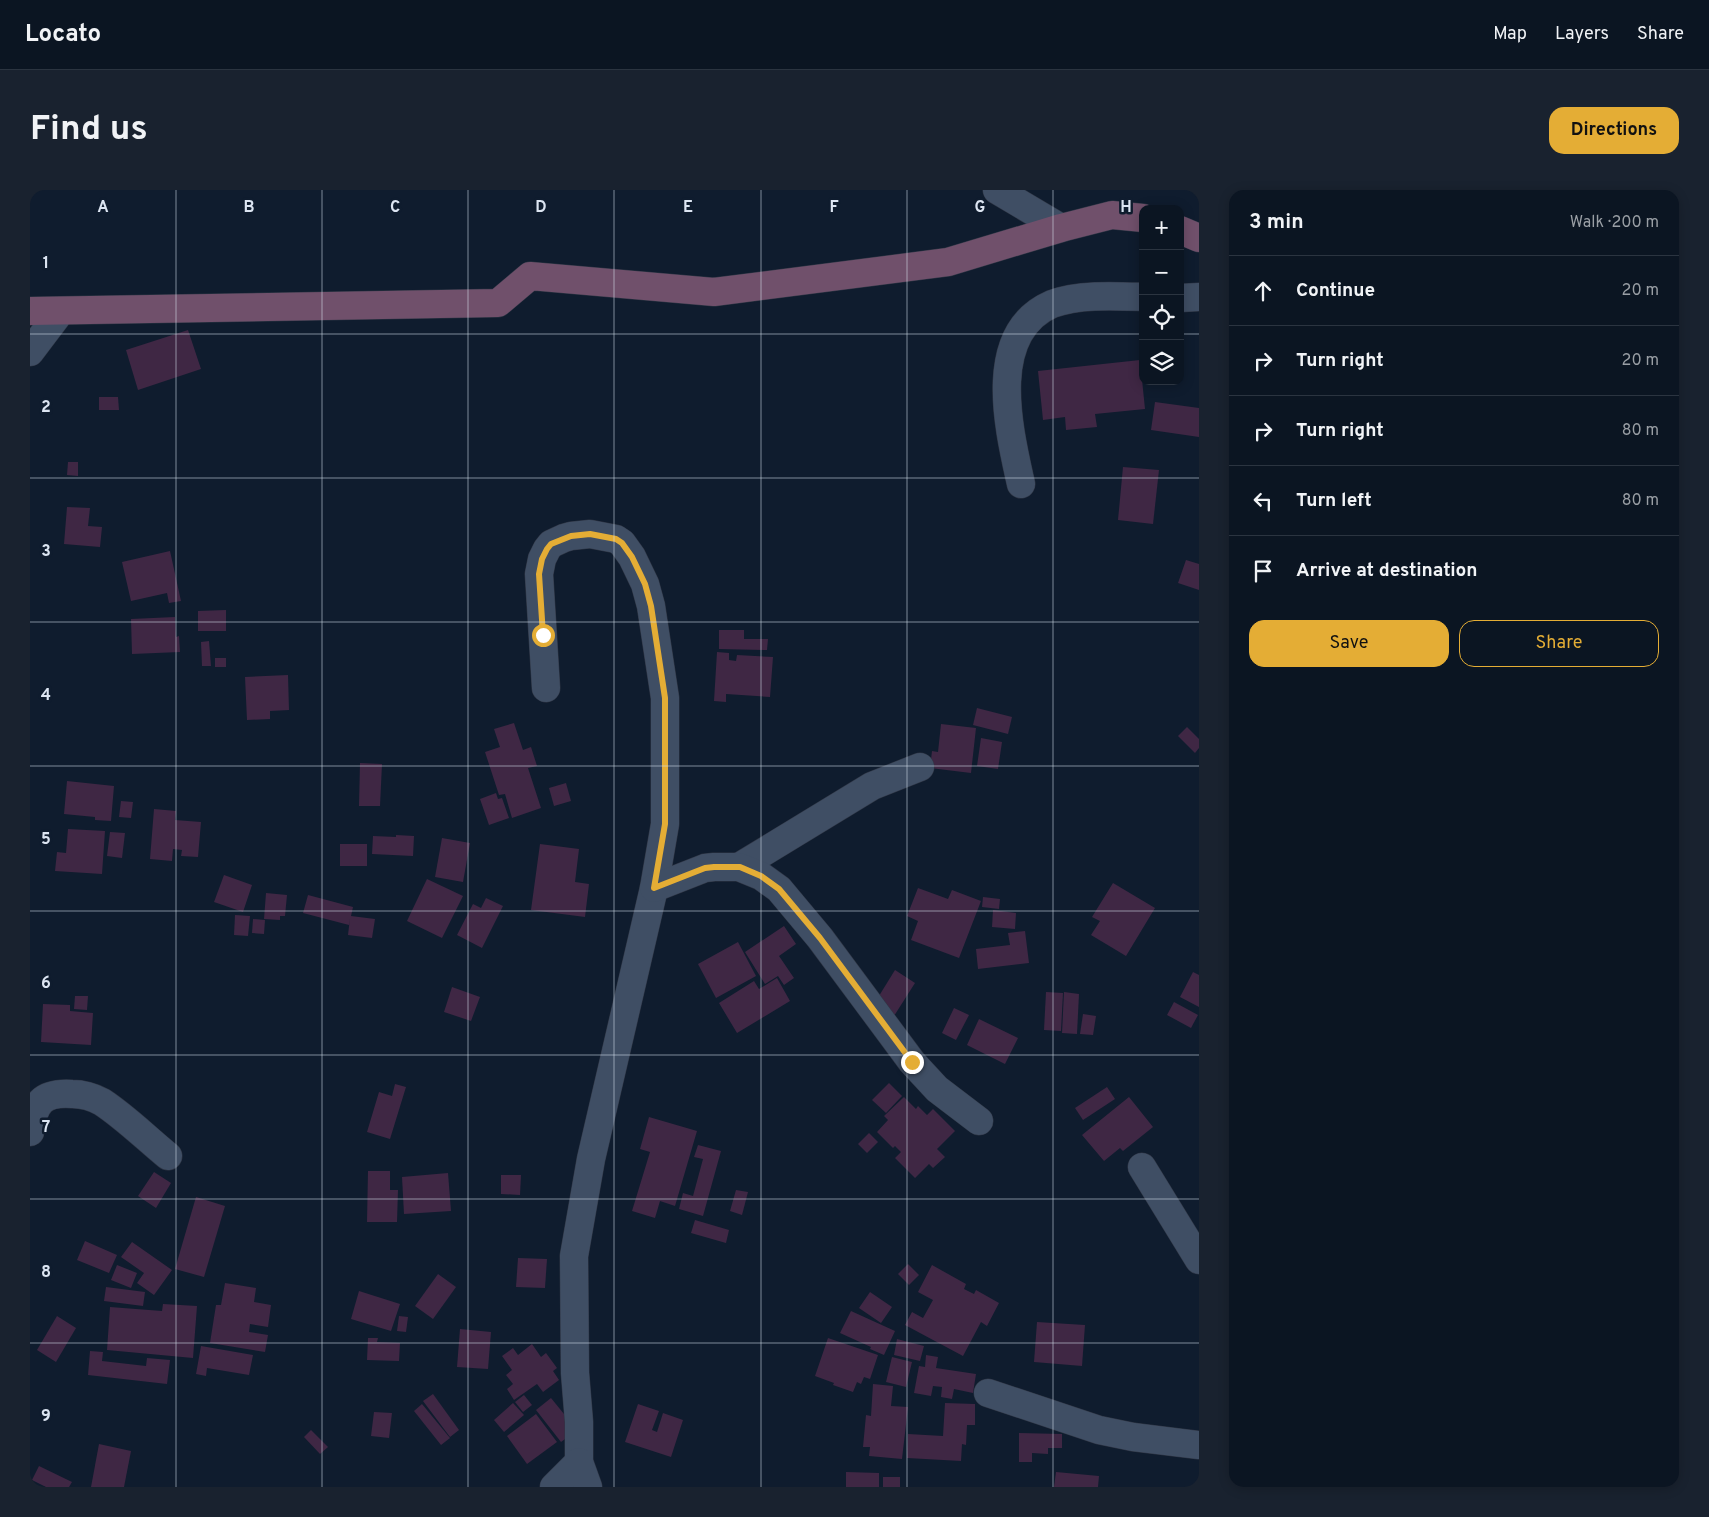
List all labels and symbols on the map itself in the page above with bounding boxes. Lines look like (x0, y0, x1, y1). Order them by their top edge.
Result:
text: A (97, 198, 109, 218)
text: B (243, 198, 255, 218)
text: C (390, 198, 400, 218)
text: D (535, 198, 547, 218)
text: E (683, 198, 693, 218)
text: F (829, 198, 839, 218)
text: G (975, 198, 985, 218)
text: H (1120, 198, 1132, 218)
text: 1 (43, 254, 49, 274)
text: 2 (41, 398, 51, 418)
text: 3 (41, 542, 51, 562)
route start (532, 624, 555, 647)
text: 4 (41, 686, 51, 706)
text: 5 (41, 830, 51, 850)
text: 6 (41, 974, 51, 994)
route end (901, 1051, 924, 1074)
text: 7 (42, 1118, 50, 1138)
text: 8 (41, 1263, 51, 1283)
text: 9 (41, 1407, 51, 1427)

